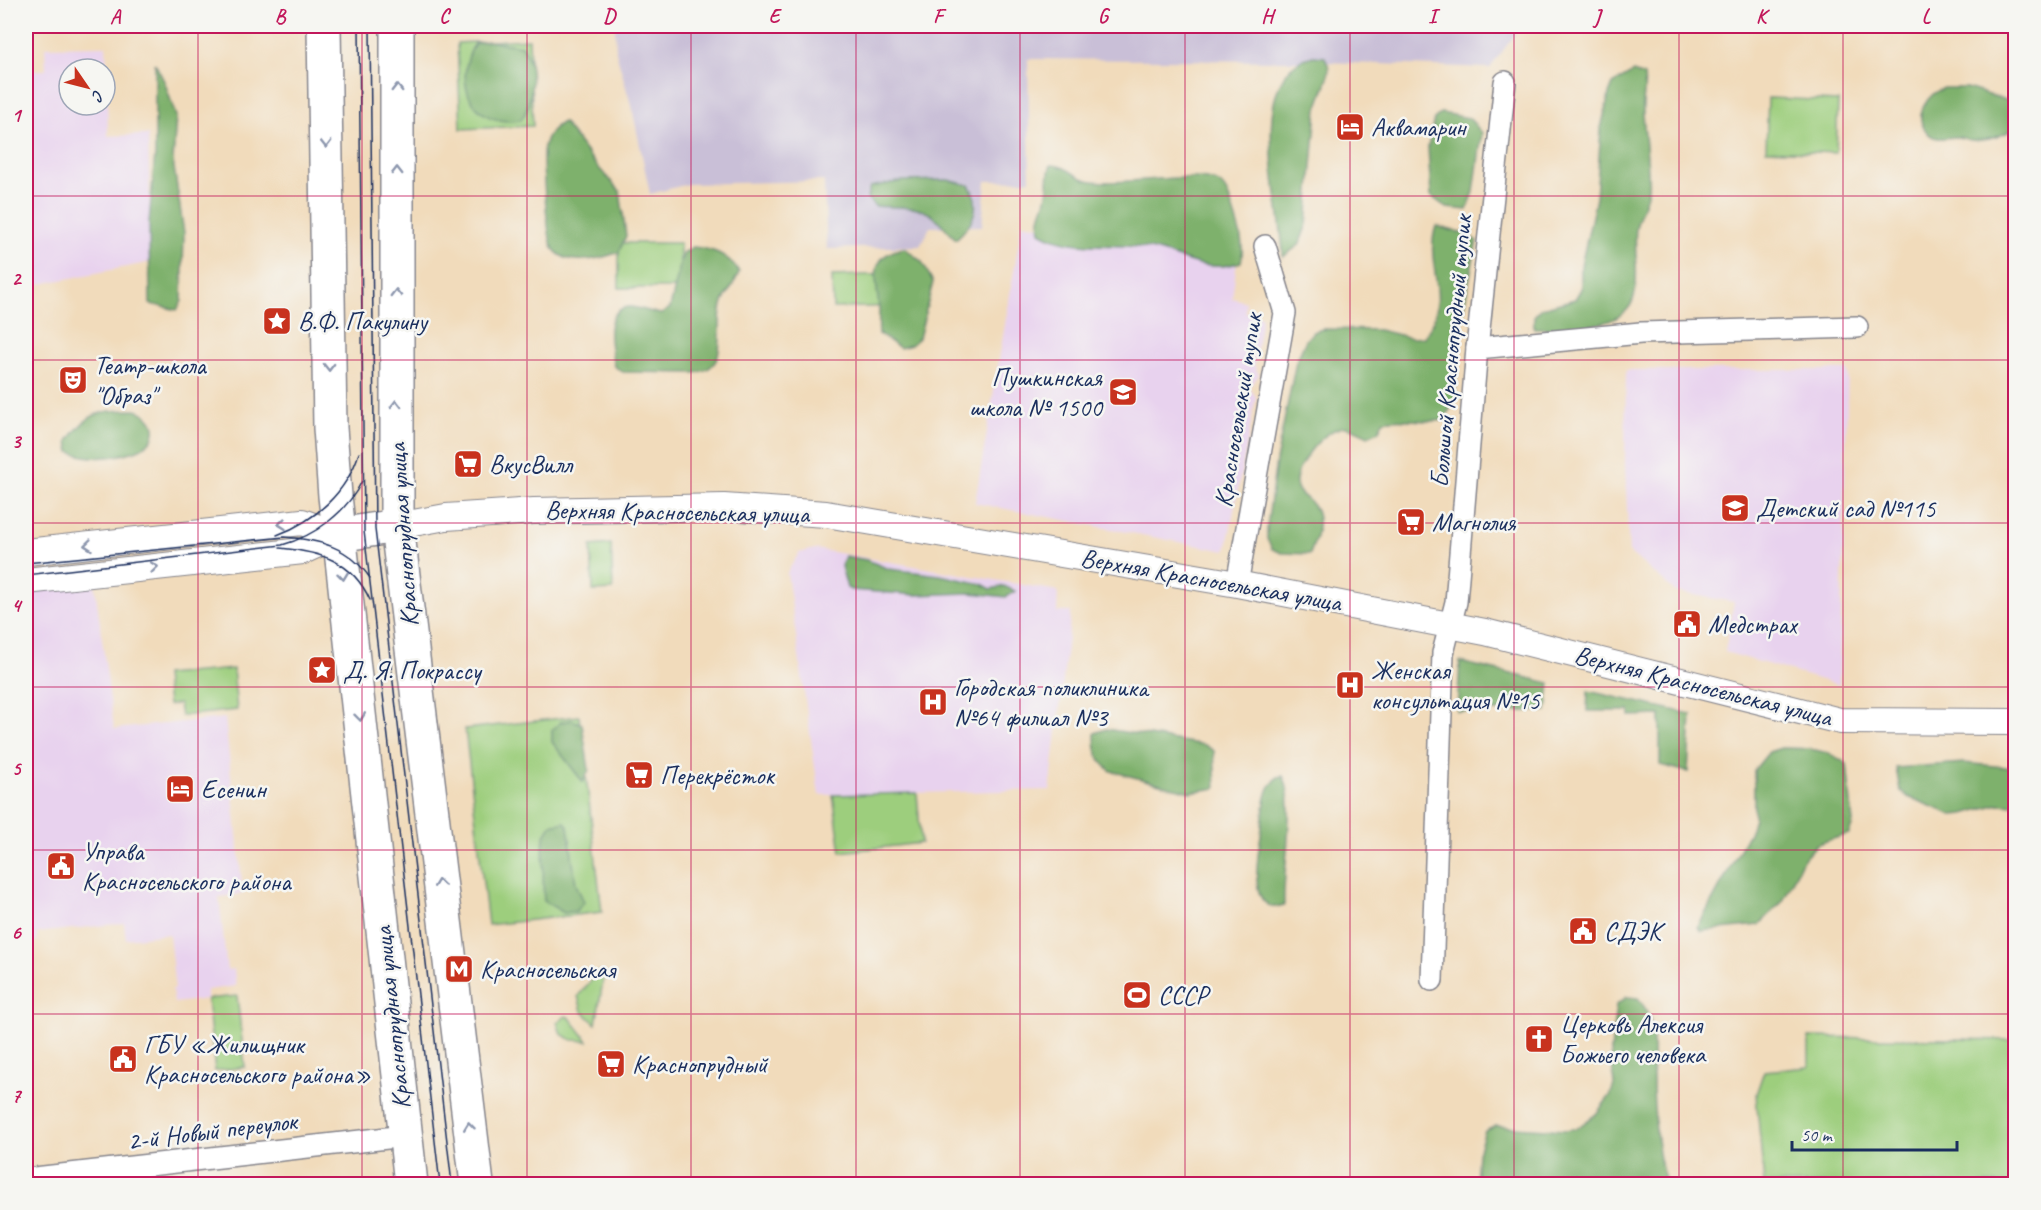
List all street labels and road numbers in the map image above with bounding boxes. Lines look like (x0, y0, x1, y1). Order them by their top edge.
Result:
street label: Большой Краснопрудный тупик (1423, 212, 1480, 489)
street label: Красносельский тупик (1206, 309, 1270, 510)
street label: Краснопрудная улица (380, 441, 426, 628)
street label: Верхняя Красносельская улица (545, 493, 811, 531)
street label: Верхняя Красносельская улица (1078, 541, 1345, 619)
street label: Верхняя Красносельская улица (1571, 638, 1837, 734)
street label: Краснопрудная улица (366, 923, 418, 1111)
street label: 2-й Новый переулок (125, 1104, 301, 1158)

